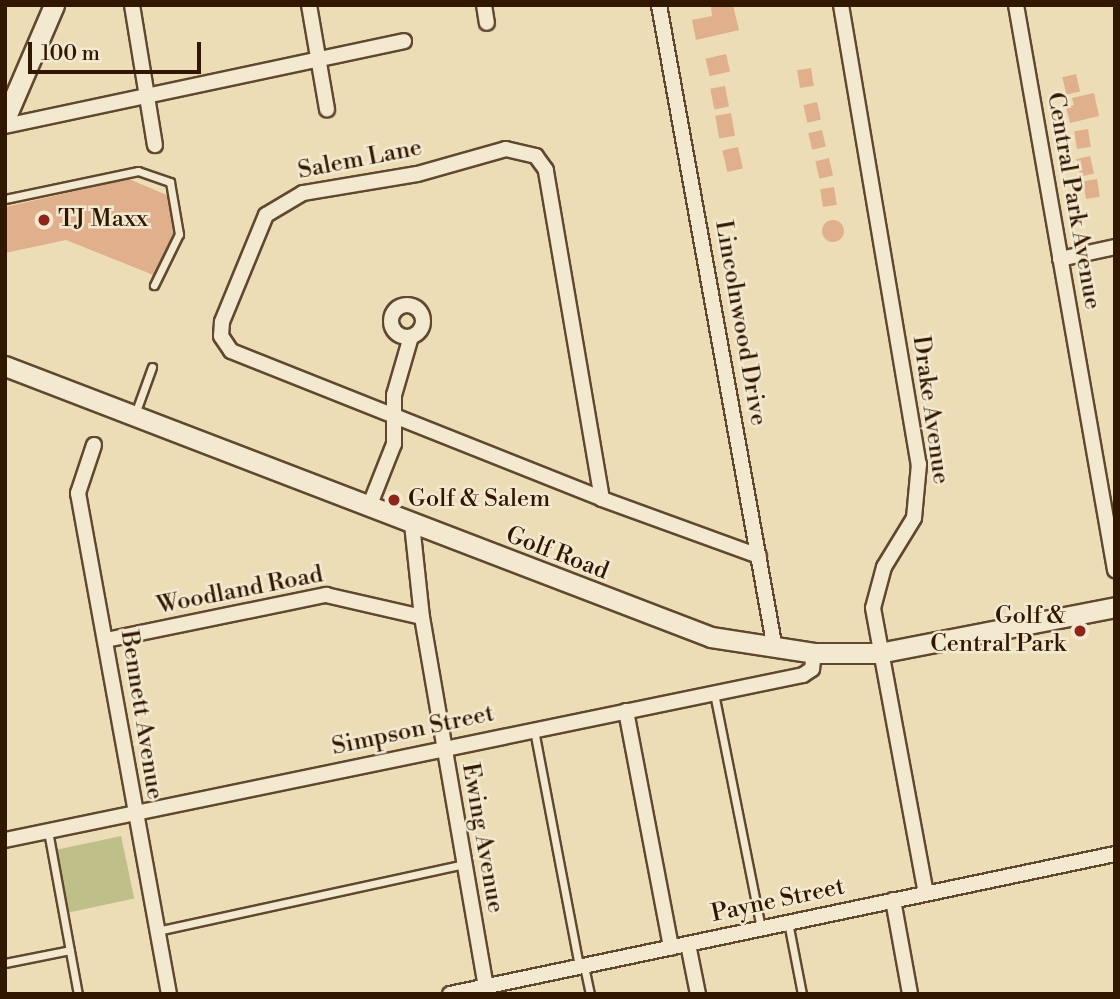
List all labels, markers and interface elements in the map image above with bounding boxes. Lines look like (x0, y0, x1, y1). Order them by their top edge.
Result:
scale bar (32, 28, 205, 72)
text: 100 m (41, 41, 100, 67)
street label: Central Park Avenue (1040, 90, 1106, 312)
street label: Salem Lane (296, 134, 424, 186)
place label: TJ Maxx (58, 206, 148, 234)
marker: TJ Maxx (36, 212, 52, 228)
street label: Lincolnwood Drive (708, 218, 772, 428)
street label: Drake Avenue (905, 334, 955, 486)
place label: Golf & Salem (408, 486, 550, 514)
marker: Golf & Salem (386, 492, 402, 508)
street label: Golf Road (502, 521, 612, 587)
street label: Woodland Road (155, 561, 325, 621)
place label: Golf & Central Park (930, 603, 1066, 659)
marker: Golf & Central Park (1072, 623, 1088, 639)
street label: Bennett Avenue (113, 628, 169, 802)
street label: Simpson Street (329, 700, 497, 762)
street label: Ewing Avenue (455, 761, 509, 915)
street label: Payne Street (709, 873, 847, 929)

